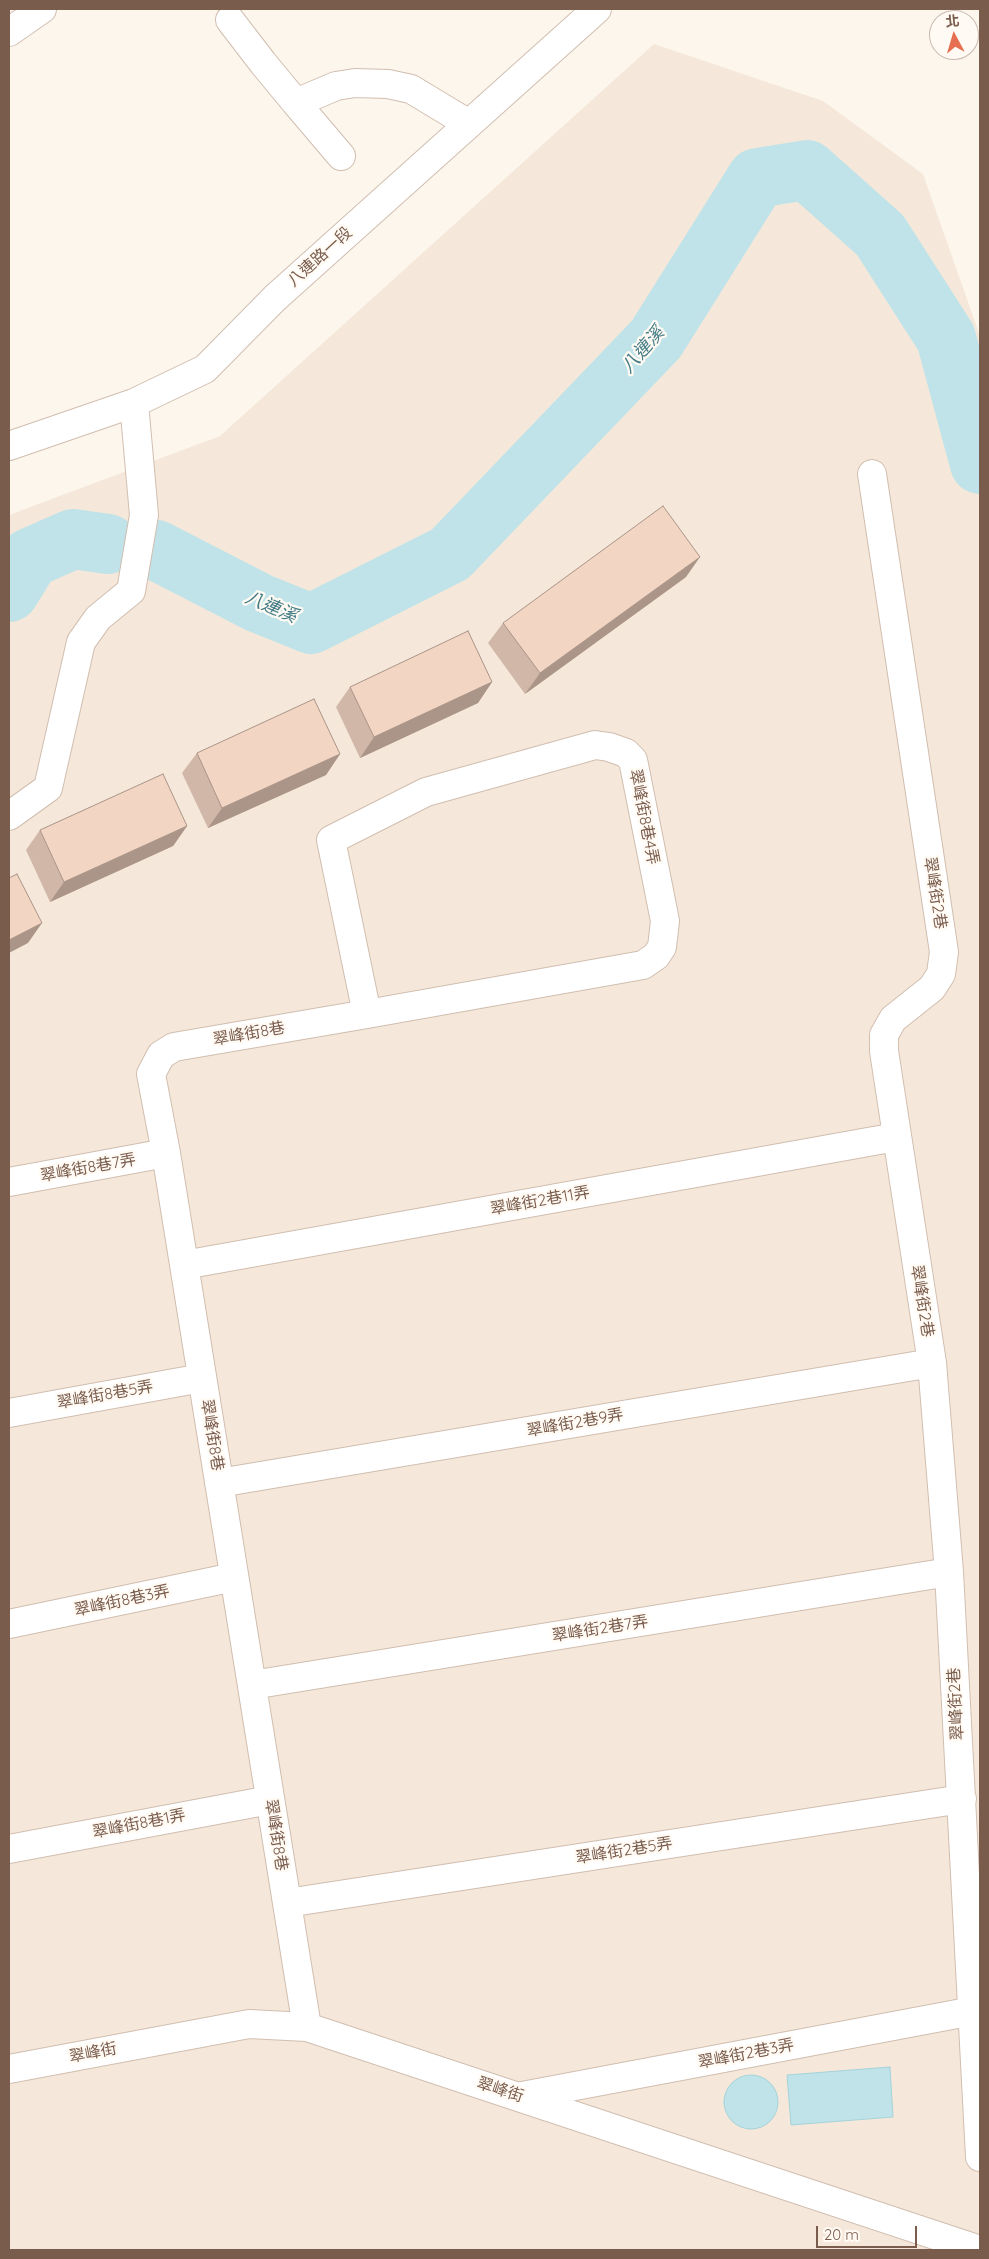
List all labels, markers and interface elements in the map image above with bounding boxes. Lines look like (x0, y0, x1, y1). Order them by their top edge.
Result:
north arrow (929, 10, 979, 60)
text: 北 (945, 11, 960, 31)
street label: 八連路一段 (284, 223, 356, 291)
water label: 八連溪 (617, 323, 669, 377)
water label: 八連溪 (242, 587, 300, 627)
street label: 翠峰街8巷4弄 (625, 768, 663, 866)
street label: 翠峰街2巷 (920, 856, 950, 930)
street label: 翠峰街8巷 (212, 1018, 286, 1050)
street label: 翠峰街8巷7弄 (39, 1150, 137, 1186)
street label: 翠峰街2巷11弄 (489, 1183, 591, 1219)
street label: 翠峰街2巷 (907, 1264, 937, 1338)
street label: 翠峰街8巷5弄 (55, 1377, 155, 1413)
street label: 翠峰街8巷 (197, 1398, 227, 1472)
street label: 翠峰街2巷9弄 (525, 1405, 625, 1441)
street label: 翠峰街8巷3弄 (73, 1582, 171, 1620)
street label: 翠峰街2巷7弄 (551, 1612, 649, 1646)
street label: 翠峰街2巷 (945, 1667, 967, 1741)
street label: 翠峰街8巷 (261, 1798, 291, 1872)
street label: 翠峰街8巷1弄 (91, 1806, 187, 1842)
street label: 翠峰街2巷5弄 (574, 1834, 674, 1868)
street label: 翠峰街2巷3弄 (696, 2035, 796, 2073)
street label: 翠峰街 (68, 2039, 118, 2067)
street label: 翠峰街 (474, 2073, 526, 2107)
scale bar (819, 2216, 920, 2248)
text: 20 m (824, 2225, 859, 2244)

